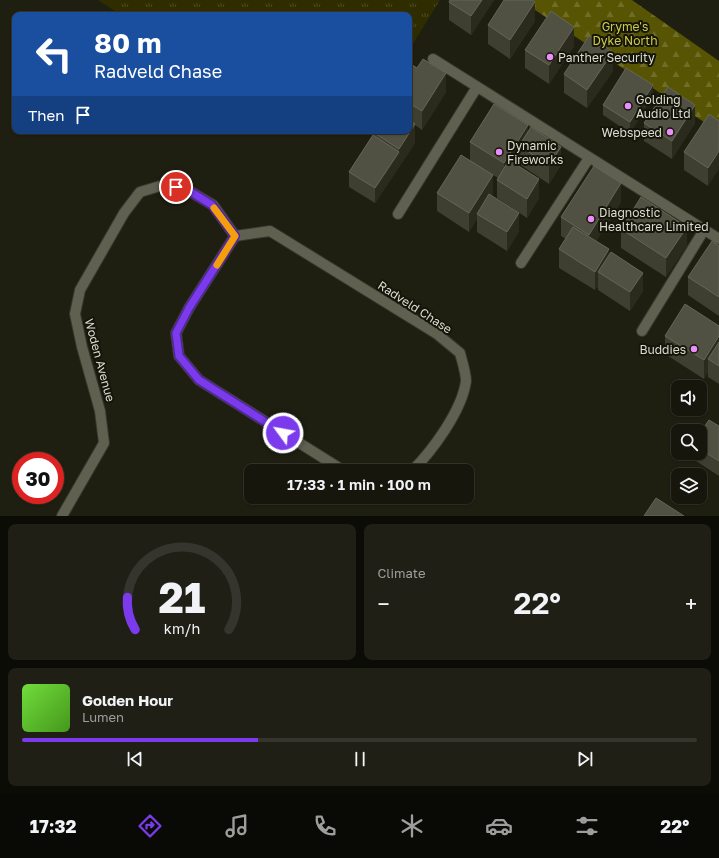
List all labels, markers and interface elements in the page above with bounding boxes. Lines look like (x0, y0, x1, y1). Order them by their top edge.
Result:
park label: Gryme's Dyke North (592, 19, 658, 48)
text: 80 m (94, 26, 162, 59)
icon: left (28, 28, 80, 80)
place label: Panther Security (558, 50, 655, 65)
marker: Panther Security (545, 52, 555, 62)
text: Radveld Chase (94, 60, 222, 82)
place label: Golding Audio Ltd (636, 92, 691, 121)
marker: Golding Audio Ltd (623, 101, 633, 111)
icon: arrive (72, 104, 94, 126)
text: Then (28, 106, 64, 124)
place label: Webspeed (602, 125, 662, 140)
marker: Webspeed (665, 127, 675, 137)
place label: Dynamic Fireworks (507, 138, 563, 167)
marker: Dynamic Fireworks (494, 147, 504, 157)
pin (159, 170, 193, 204)
icon: arrive (165, 176, 187, 198)
place label: Diagnostic Healthcare Limited (599, 205, 709, 234)
marker: Diagnostic Healthcare Limited (586, 214, 596, 224)
street label: Radveld Chase (375, 277, 455, 337)
street label: Woden Avenue (82, 317, 118, 403)
place label: Buddies (639, 342, 686, 357)
marker: Buddies (689, 344, 699, 354)
map controls (671, 380, 707, 504)
button: sound (671, 380, 707, 416)
position arrow (262, 412, 304, 454)
button: search (671, 424, 707, 460)
speed limit sign: 30 (12, 452, 64, 504)
button: layers (671, 468, 707, 504)
text: 17:33 · 1 min · 100 m (287, 475, 431, 493)
text: Climate (378, 565, 425, 581)
text: 21 (158, 572, 205, 622)
text: 22° (513, 585, 561, 621)
text: − (378, 590, 390, 617)
text: + (685, 590, 697, 617)
text: km/h (164, 620, 200, 637)
text: Golden Hour (82, 691, 173, 709)
text: Lumen (82, 709, 124, 725)
icon: previous (124, 748, 146, 770)
icon: pause (349, 748, 371, 770)
icon: next (574, 748, 596, 770)
icon: directions (136, 812, 164, 840)
icon: music (223, 812, 251, 840)
icon: phone (311, 812, 339, 840)
icon: climate (398, 812, 426, 840)
icon: car (485, 812, 513, 840)
icon: filters (573, 812, 601, 840)
text: 17:32 (30, 815, 77, 837)
text: 22° (660, 815, 689, 837)

